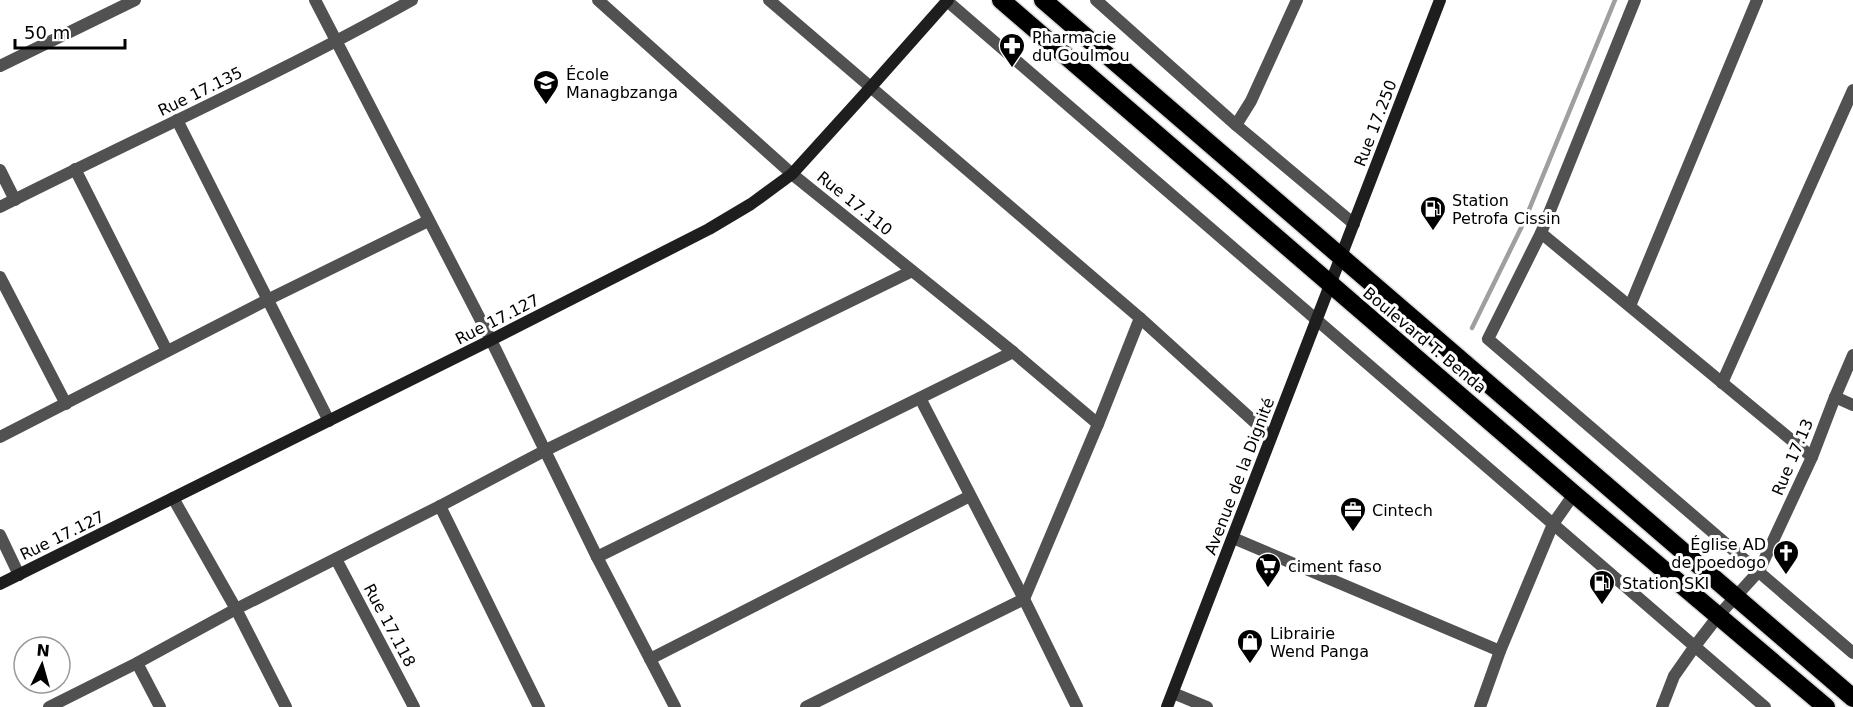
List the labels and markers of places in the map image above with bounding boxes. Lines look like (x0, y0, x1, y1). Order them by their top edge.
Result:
place label: Pharmacie du Goulmou (1032, 28, 1130, 65)
pharmacy icon: Pharmacie du Goulmou (997, 31, 1027, 69)
place label: École Managbzanga (566, 65, 678, 102)
school or university icon: École Managbzanga (531, 68, 561, 106)
place label: Station Petrofa Cissin (1452, 191, 1561, 228)
fuel station icon: Station Petrofa Cissin (1418, 194, 1448, 232)
office icon: Cintech (1338, 495, 1368, 533)
place label: Cintech (1372, 501, 1433, 520)
place label: Église AD de poedogo (1671, 535, 1766, 572)
church icon: Église AD de poedogo (1771, 538, 1801, 576)
supermarket icon: ciment faso (1253, 551, 1283, 589)
place label: ciment faso (1288, 557, 1382, 576)
fuel station icon: Station SKI (1587, 568, 1617, 606)
place label: Station SKI (1622, 574, 1709, 593)
place label: Librairie Wend Panga (1270, 624, 1369, 661)
shop icon: Librairie Wend Panga (1235, 627, 1265, 665)

